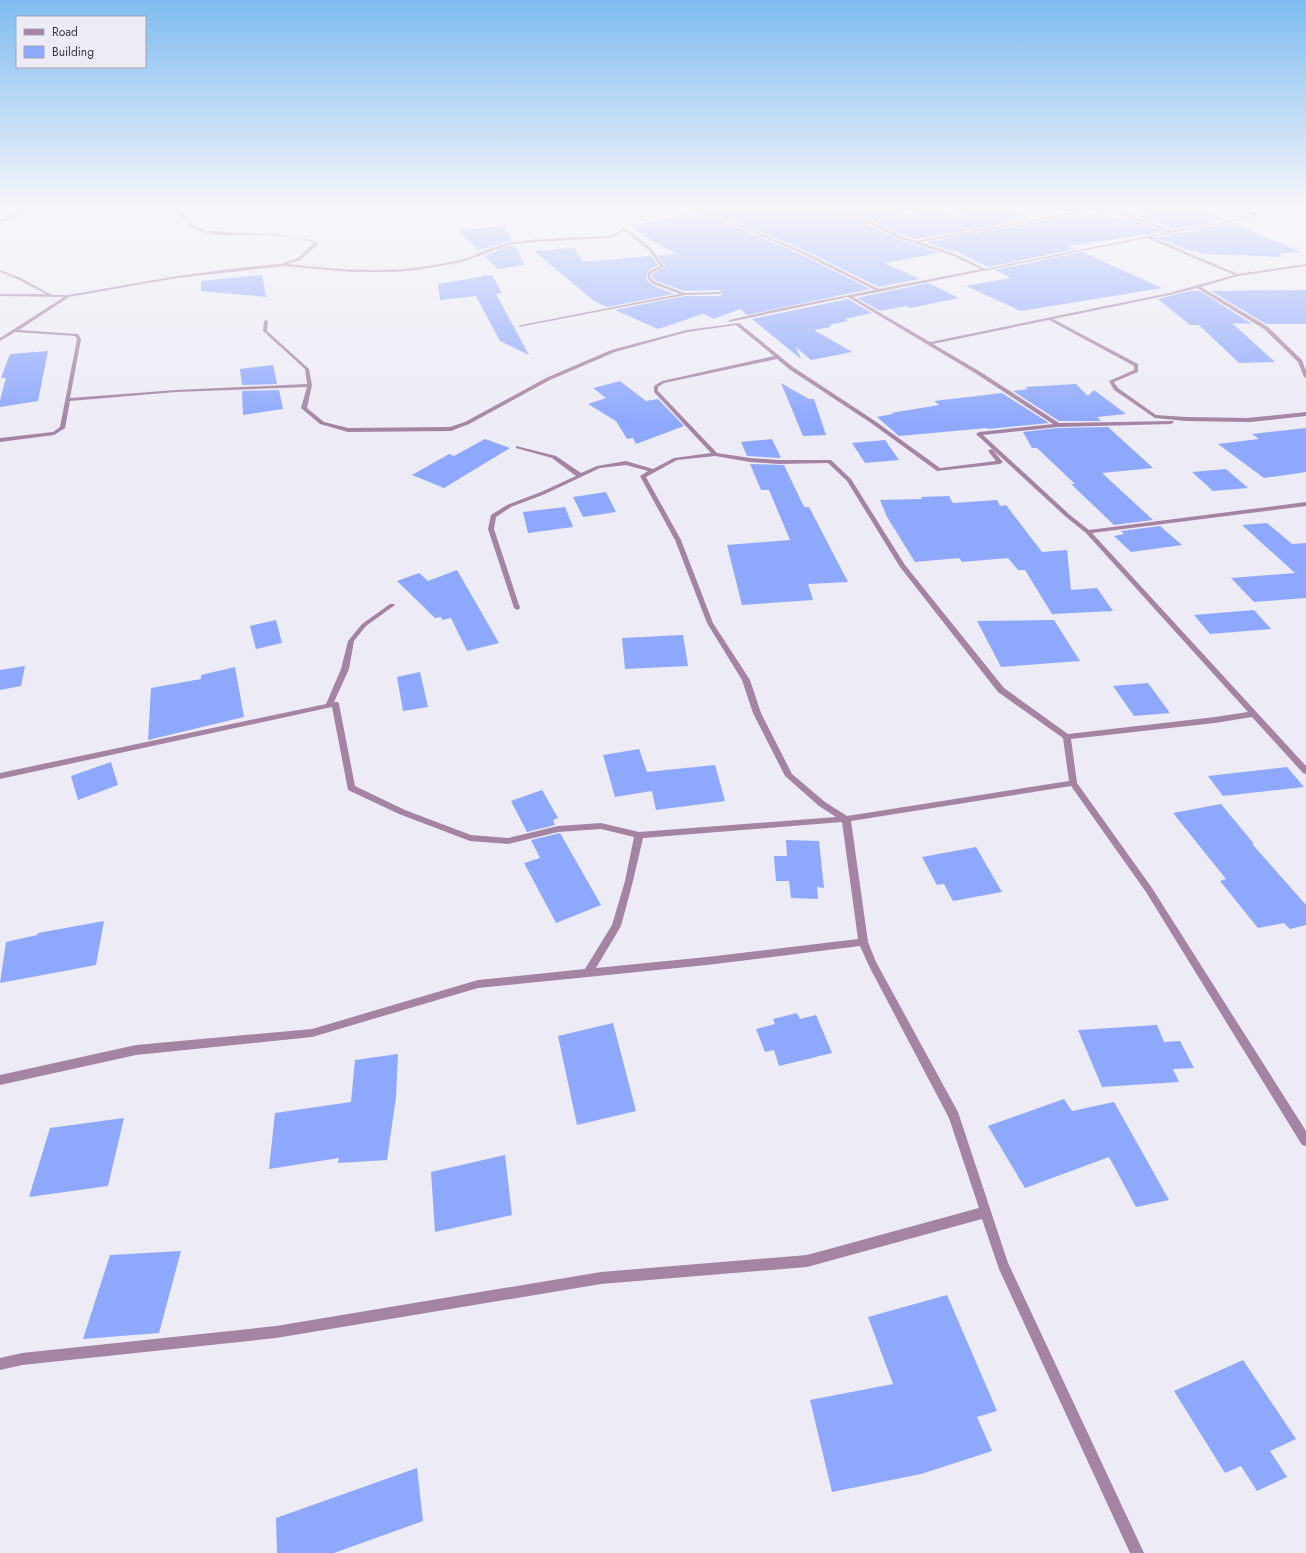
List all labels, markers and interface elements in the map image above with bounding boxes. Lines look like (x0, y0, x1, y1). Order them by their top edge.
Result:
legend (16, 16, 146, 68)
text: Road (52, 23, 78, 41)
text: Building (52, 43, 94, 61)

